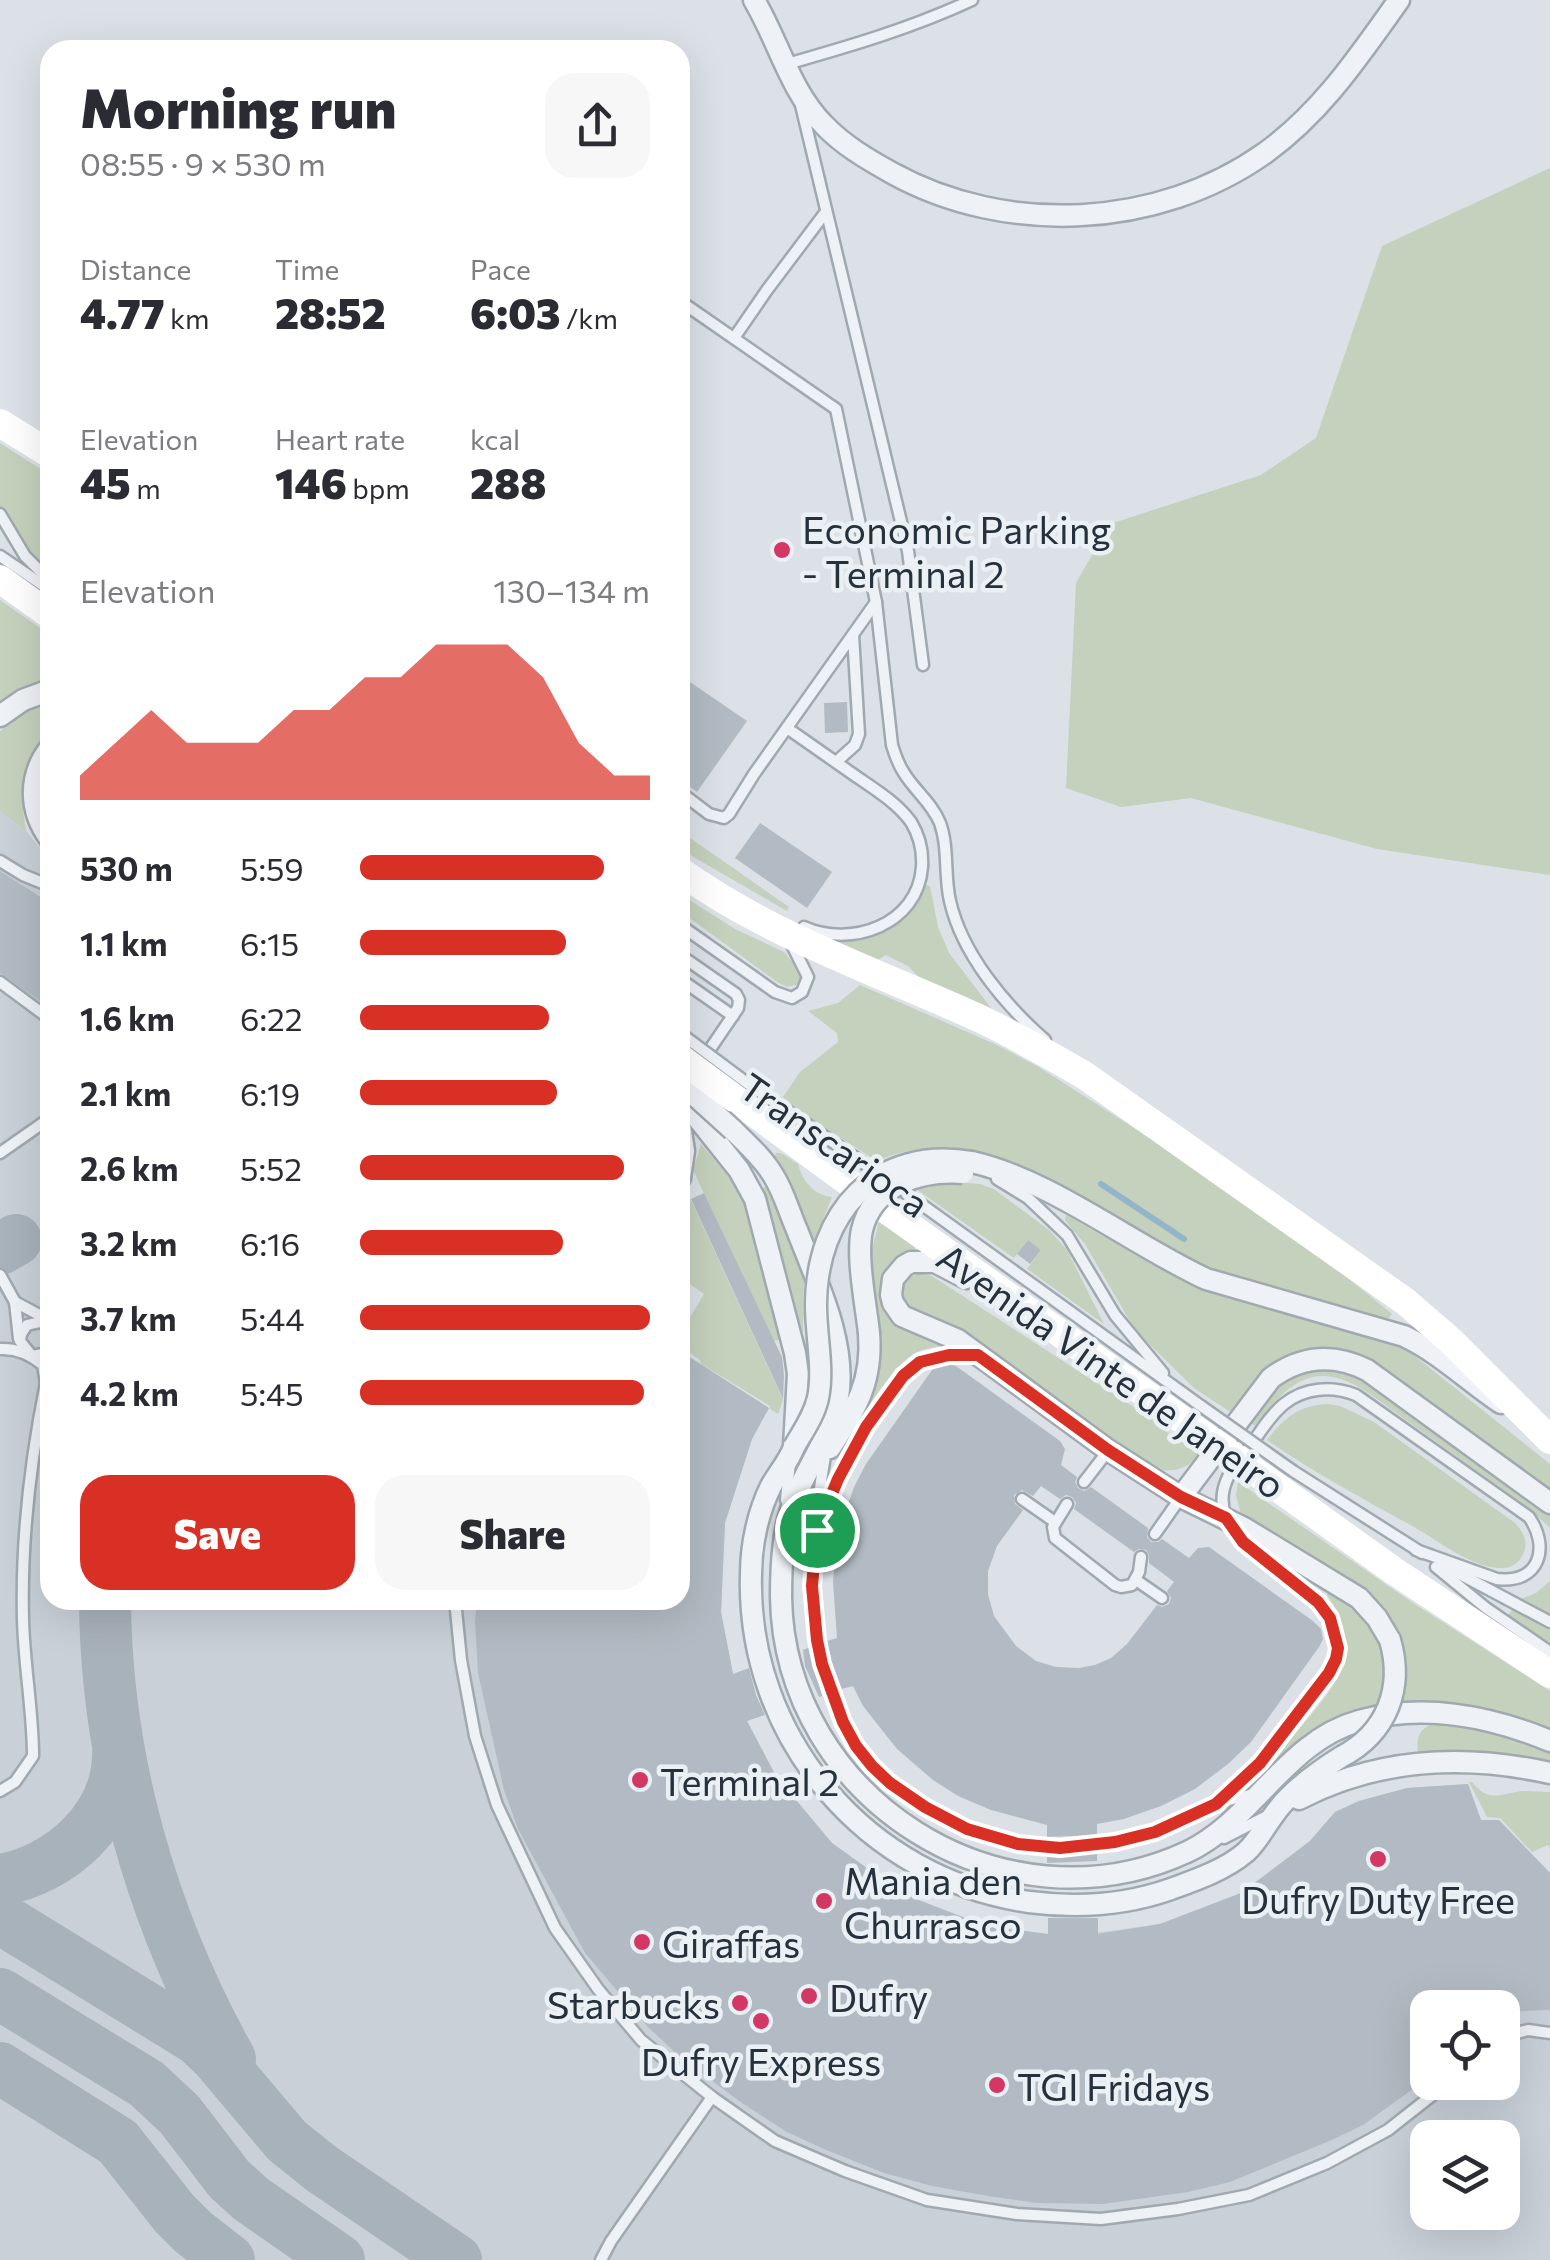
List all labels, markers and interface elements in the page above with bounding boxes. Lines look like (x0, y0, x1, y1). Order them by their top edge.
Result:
text: Morning run (80, 72, 396, 139)
button: share (545, 73, 650, 178)
text: 08:55 · 9 × 530 m (80, 143, 326, 183)
text: Distance (80, 252, 191, 286)
text: Time (275, 252, 339, 286)
text: Pace (470, 252, 531, 286)
text: 4.77 (80, 286, 165, 338)
text: 28:52 (275, 286, 386, 338)
text: 6:03 (470, 286, 561, 338)
text: km (165, 301, 210, 335)
text: /km (561, 301, 618, 335)
text: Elevation (80, 422, 198, 456)
text: Heart rate (275, 422, 405, 456)
text: kcal (470, 422, 520, 456)
text: 45 (80, 456, 131, 508)
text: 146 (275, 456, 347, 508)
text: 288 (470, 456, 546, 508)
text: m (131, 471, 161, 505)
text: bpm (347, 471, 410, 505)
place label: Economic Parking - Terminal 2 (802, 505, 1111, 596)
marker: Economic Parking - Terminal 2 (771, 539, 793, 561)
text: Elevation (80, 570, 215, 610)
text: 130–134 m (493, 570, 650, 610)
text: 530 m (80, 848, 173, 888)
text: 5:59 (240, 848, 304, 888)
text: 1.1 km (80, 923, 167, 963)
text: 6:15 (240, 923, 299, 963)
text: 1.6 km (80, 998, 175, 1038)
text: 6:22 (240, 998, 302, 1038)
street label: Transcarioca (731, 1062, 939, 1226)
text: 2.1 km (80, 1073, 171, 1113)
text: 6:19 (240, 1073, 300, 1113)
text: 2.6 km (80, 1148, 178, 1188)
text: 5:52 (240, 1148, 302, 1188)
text: 3.2 km (80, 1223, 177, 1263)
text: 6:16 (240, 1223, 300, 1263)
street label: Avenida Vinte de Janeiro (929, 1232, 1295, 1508)
text: 3.7 km (80, 1298, 176, 1338)
text: 5:44 (240, 1298, 304, 1338)
text: 4.2 km (80, 1373, 179, 1413)
text: 5:45 (240, 1373, 304, 1413)
button: Save (80, 1475, 355, 1590)
button: Share (375, 1475, 650, 1590)
pin (775, 1488, 860, 1573)
icon: arrive (790, 1503, 845, 1558)
place label: Terminal 2 (660, 1757, 839, 1804)
marker: Terminal 2 (629, 1769, 651, 1791)
marker: Dufry Duty Free (1367, 1848, 1389, 1870)
place label: Mania den Churrasco (844, 1856, 1022, 1947)
place label: Dufry Duty Free (1241, 1875, 1515, 1922)
marker: Mania den Churrasco (813, 1890, 835, 1912)
place label: Giraffas (662, 1919, 800, 1966)
marker: Giraffas (631, 1931, 653, 1953)
place label: Dufry (829, 1973, 928, 2020)
place label: Starbucks (547, 1980, 720, 2027)
marker: Dufry (798, 1985, 820, 2007)
map controls (1410, 1990, 1520, 2230)
button: locate (1410, 1990, 1520, 2100)
marker: Starbucks (729, 1992, 751, 2014)
marker: Dufry Express (750, 2010, 772, 2032)
place label: Dufry Express (641, 2037, 881, 2084)
place label: TGI Fridays (1017, 2062, 1210, 2109)
marker: TGI Fridays (986, 2074, 1008, 2096)
button: layers (1410, 2120, 1520, 2230)

